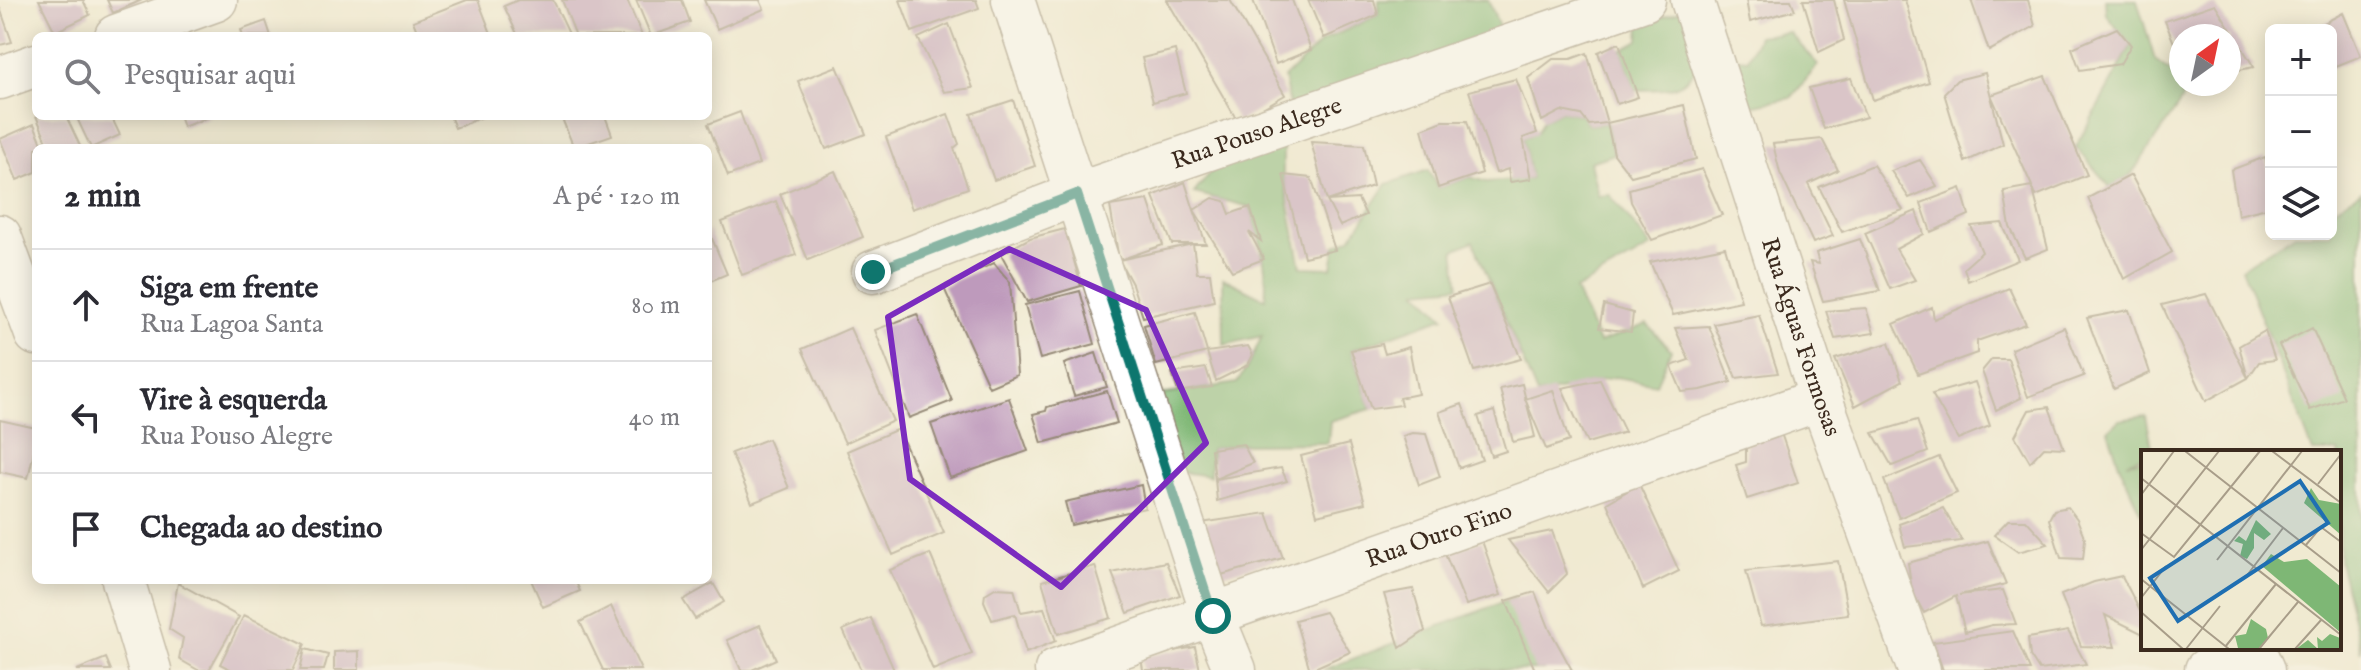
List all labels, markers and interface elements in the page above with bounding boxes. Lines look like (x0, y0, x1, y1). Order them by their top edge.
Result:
north arrow (2169, 24, 2241, 96)
map controls (2265, 24, 2337, 240)
button: + (2265, 24, 2337, 96)
search box (32, 32, 712, 120)
icon: search (60, 54, 104, 98)
text: Pesquisar aqui (124, 57, 296, 95)
street label: Rua Pouso Alegre (1168, 91, 1346, 178)
button: − (2265, 96, 2337, 168)
button: layers (2265, 168, 2337, 240)
text: 2 min (64, 175, 141, 218)
text: A pé · 120 m (553, 180, 680, 213)
street label: Rua Águas Formosas (1753, 234, 1847, 441)
route end (855, 254, 891, 290)
text: Siga em frente (140, 270, 318, 308)
icon: ahead (64, 283, 108, 327)
text: 80 m (631, 289, 680, 322)
text: Rua Lagoa Santa (140, 308, 323, 341)
text: Vire à esquerda (140, 382, 327, 420)
icon: left (64, 395, 108, 439)
text: 40 m (629, 401, 680, 434)
text: Rua Pouso Alegre (140, 420, 333, 453)
inset map (2141, 450, 2341, 650)
street label: Rua Ouro Fino (1362, 496, 1517, 576)
icon: arrive (64, 507, 108, 551)
text: Chegada ao destino (140, 510, 382, 548)
route start (1195, 598, 1231, 634)

